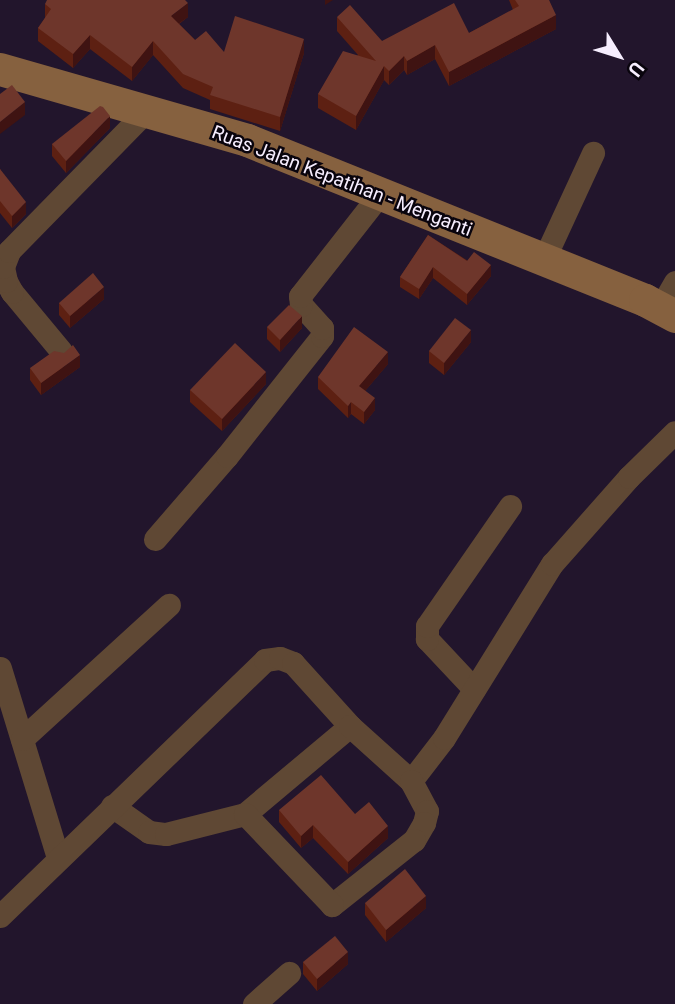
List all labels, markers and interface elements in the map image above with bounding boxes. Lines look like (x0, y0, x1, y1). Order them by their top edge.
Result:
north arrow (584, 21, 654, 91)
text: U (623, 57, 649, 81)
street label: Ruas Jalan Kepatihan - Menganti (209, 121, 475, 241)

